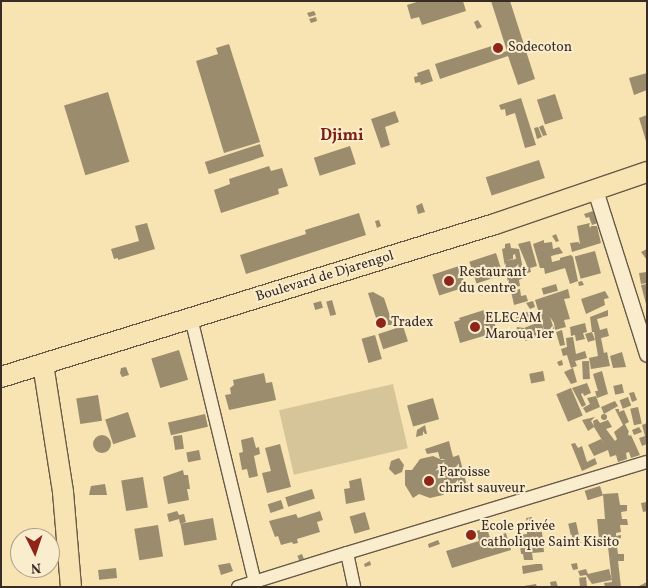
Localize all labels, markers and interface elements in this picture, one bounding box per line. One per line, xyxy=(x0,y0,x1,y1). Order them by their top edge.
place label: Sodecoton xyxy=(508,40,572,56)
marker: Sodecoton xyxy=(492,42,504,54)
district label: Djimi xyxy=(320,126,364,146)
street label: Boulevard de Djarengol xyxy=(254,248,396,306)
place label: Restaurant du centre xyxy=(459,265,527,298)
marker: Restaurant du centre xyxy=(443,275,455,287)
place label: ELECAM Maroua 1er xyxy=(485,311,554,344)
place label: Tradex xyxy=(391,315,433,331)
marker: Tradex xyxy=(375,317,387,329)
marker: ELECAM Maroua 1er xyxy=(469,321,481,333)
place label: Paroisse christ sauveur xyxy=(439,465,525,498)
marker: Paroisse christ sauveur xyxy=(423,475,435,487)
place label: Ecole privée catholique Saint Kisito xyxy=(481,519,619,552)
north arrow xyxy=(10,528,60,578)
marker: Ecole privée catholique Saint Kisito xyxy=(465,529,477,541)
text: N xyxy=(30,558,42,577)

